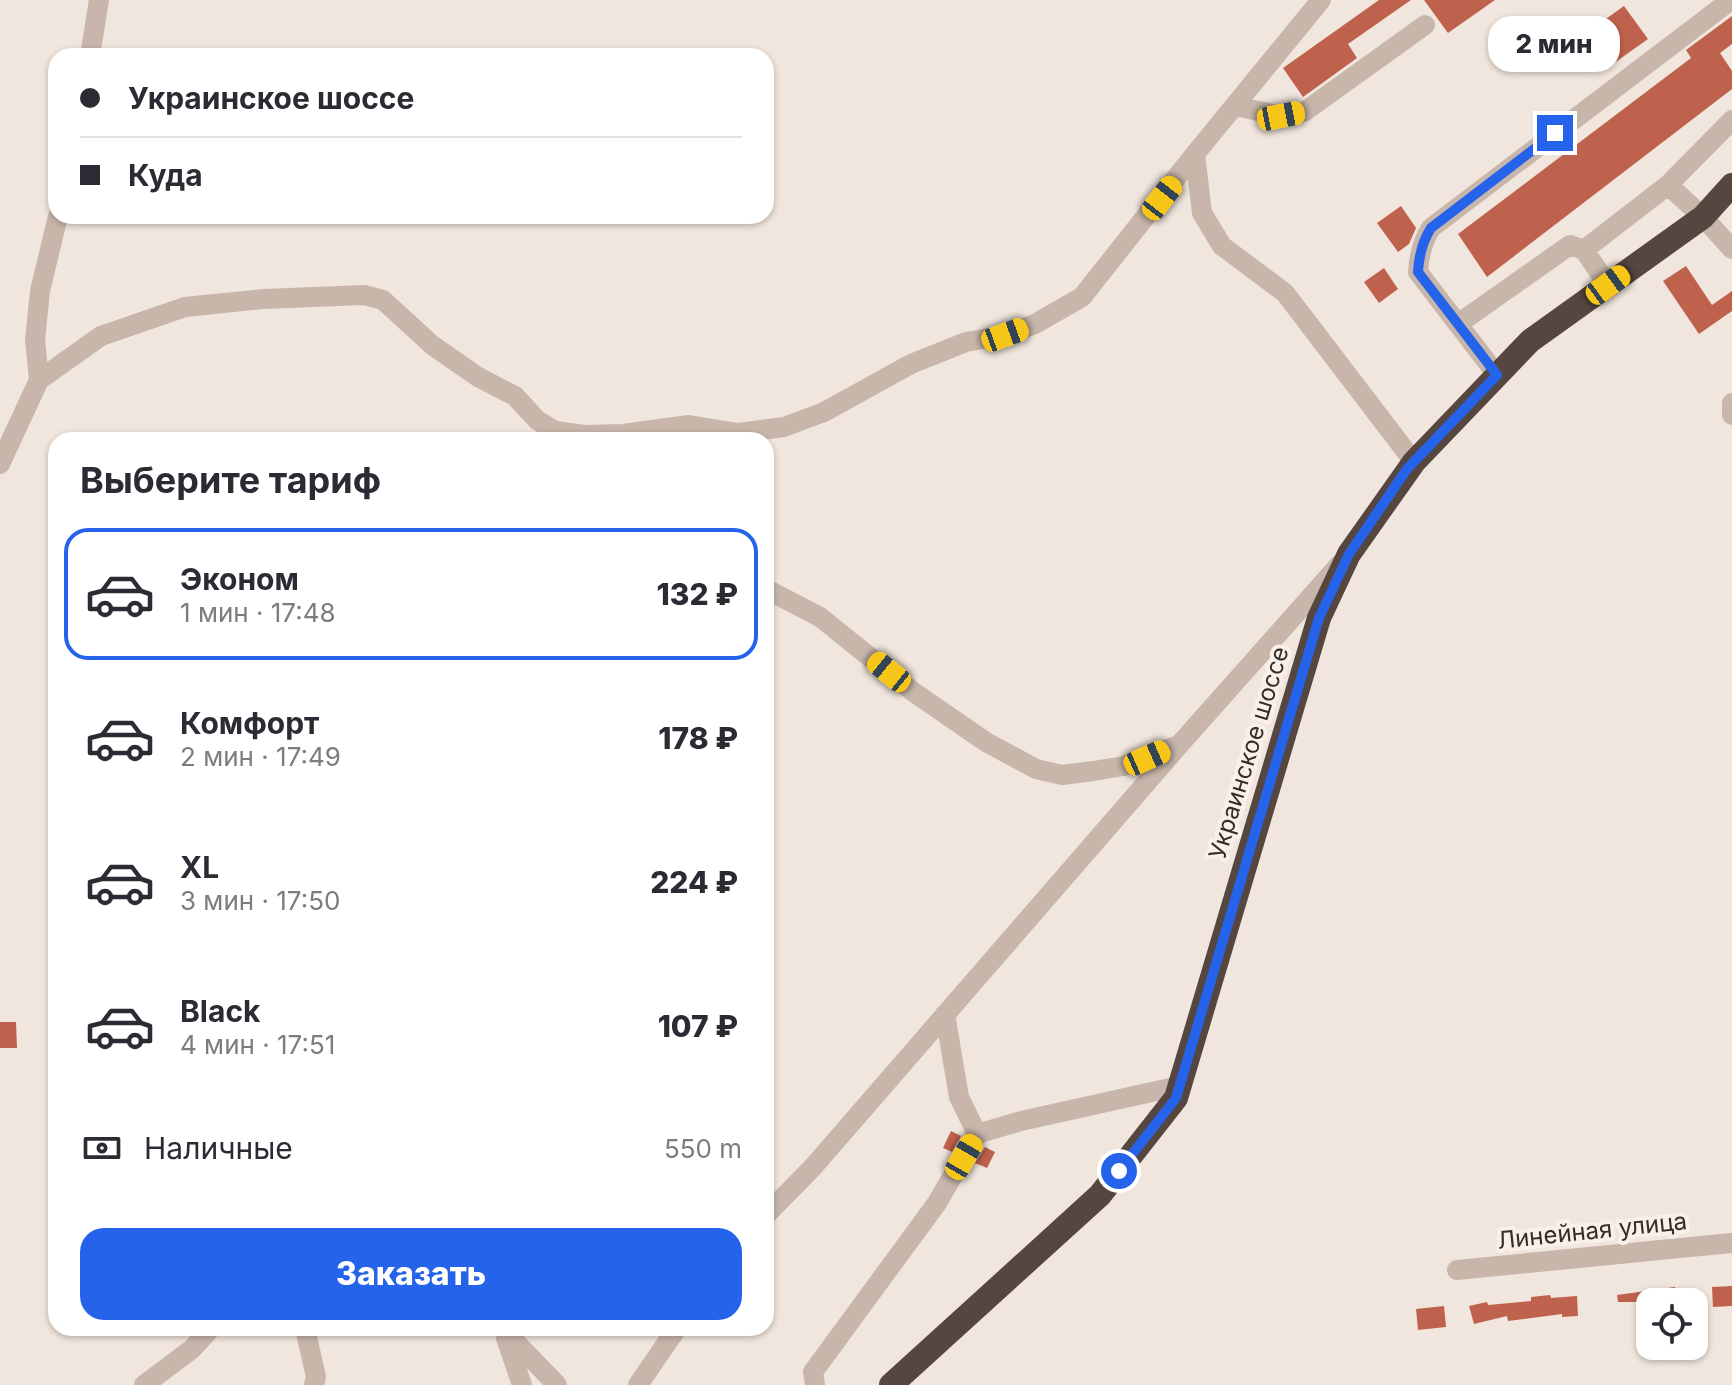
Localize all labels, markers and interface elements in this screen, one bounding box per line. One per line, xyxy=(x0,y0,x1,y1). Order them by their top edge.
callout: 2 мин xyxy=(1489,17,1621,73)
text: 2 мин xyxy=(1516,28,1592,59)
text: Украинское шоссе xyxy=(128,80,414,116)
car xyxy=(1255,100,1307,132)
route end xyxy=(1537,115,1573,151)
text: Куда xyxy=(128,157,203,193)
car xyxy=(1138,172,1186,224)
car xyxy=(1582,261,1634,309)
car xyxy=(978,316,1032,354)
text: Выберите тариф xyxy=(80,458,381,502)
icon: car xyxy=(84,558,156,630)
text: Эконом xyxy=(180,561,299,597)
text: 132 ₽ xyxy=(657,576,738,612)
text: 1 мин · 17:48 xyxy=(180,597,336,628)
street label: Украинское шоссе xyxy=(1202,643,1295,863)
car xyxy=(863,648,915,696)
icon: car xyxy=(84,702,156,774)
text: Комфорт xyxy=(180,705,319,741)
text: 178 ₽ xyxy=(658,720,738,756)
car xyxy=(1120,737,1174,779)
text: 2 мин · 17:49 xyxy=(180,741,341,772)
icon: car xyxy=(84,846,156,918)
text: XL xyxy=(180,849,219,885)
text: 224 ₽ xyxy=(650,864,738,900)
text: 3 мин · 17:50 xyxy=(180,885,340,916)
icon: car xyxy=(84,990,156,1062)
text: Black xyxy=(180,993,260,1029)
text: 107 ₽ xyxy=(658,1008,738,1044)
text: 4 мин · 17:51 xyxy=(180,1029,335,1060)
icon: cash xyxy=(80,1126,124,1170)
text: Наличные xyxy=(144,1130,293,1166)
car xyxy=(942,1130,986,1184)
text: 550 m xyxy=(664,1133,742,1164)
route start xyxy=(1101,1153,1137,1189)
street label: Линейная улица xyxy=(1496,1206,1688,1255)
button: Заказать xyxy=(80,1228,742,1320)
map controls xyxy=(1636,1288,1708,1360)
button: locate xyxy=(1636,1288,1708,1360)

